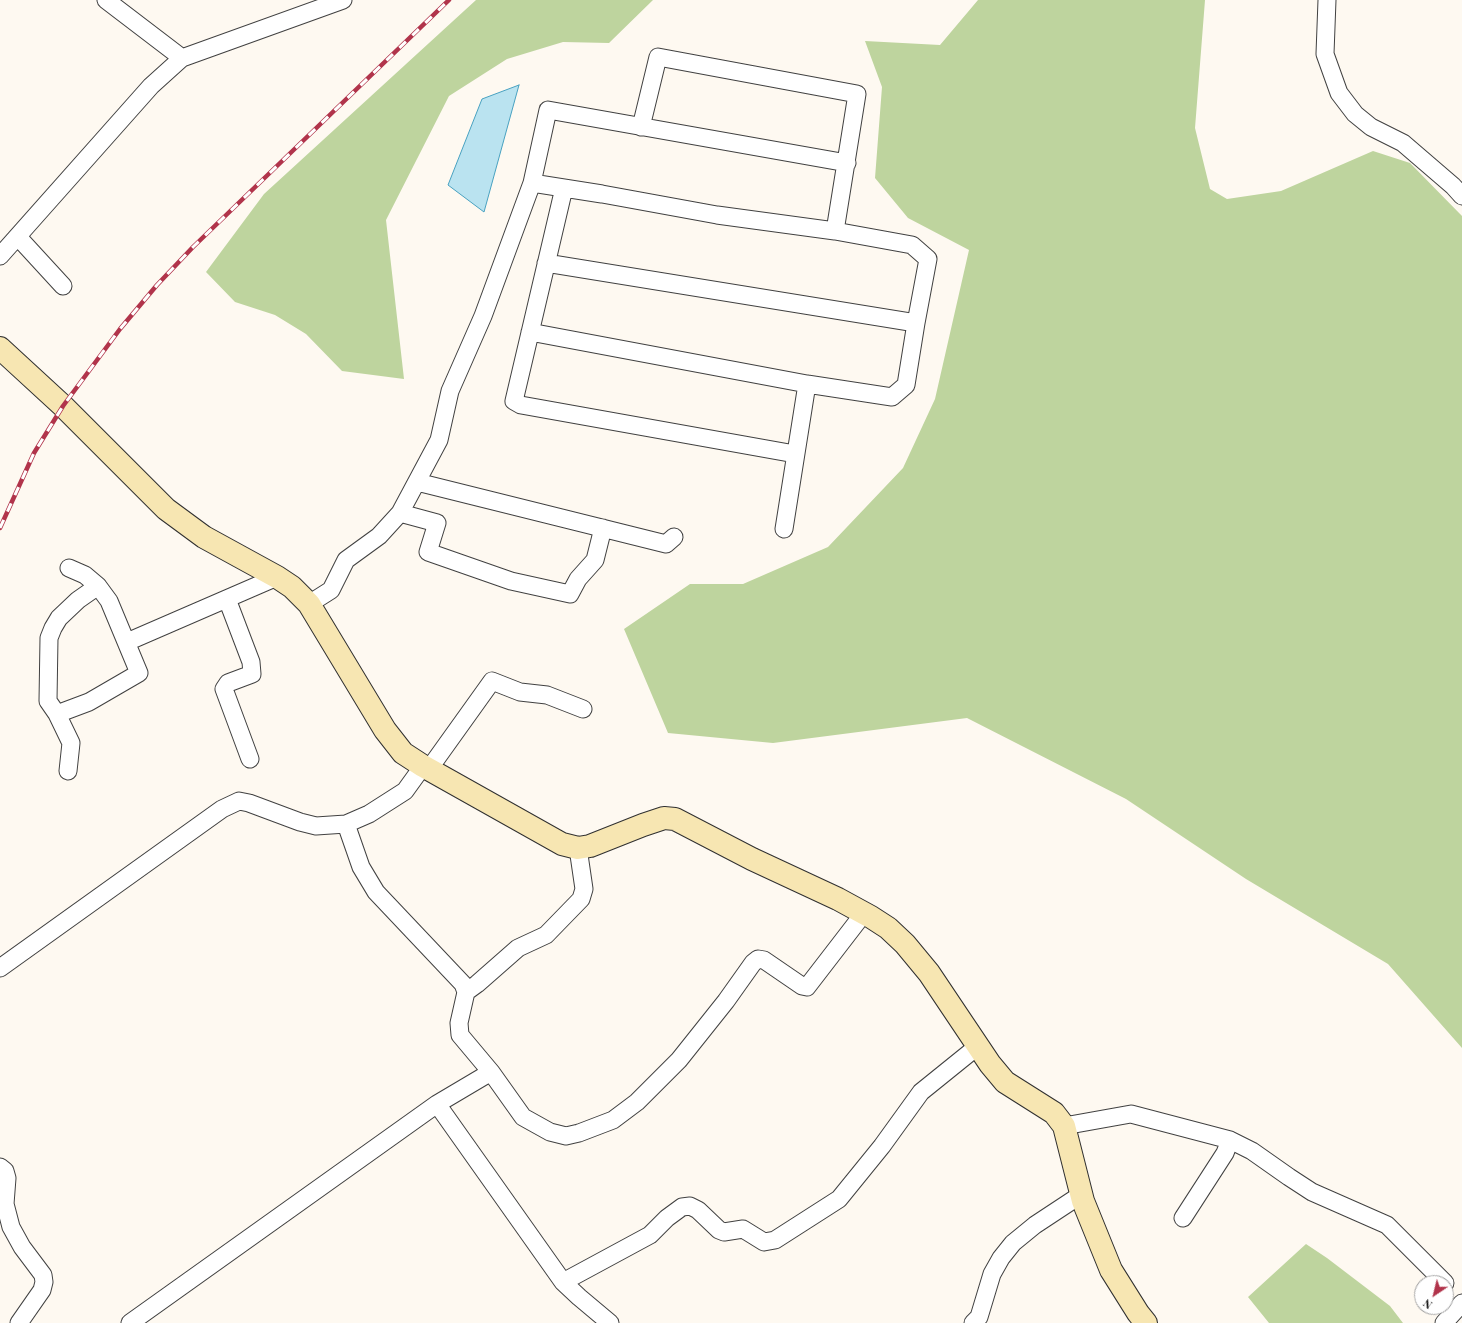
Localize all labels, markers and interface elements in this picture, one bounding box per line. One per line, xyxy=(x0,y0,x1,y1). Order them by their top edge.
north arrow xyxy=(1414,1275,1454,1315)
text: N xyxy=(1420,1296,1435,1313)

